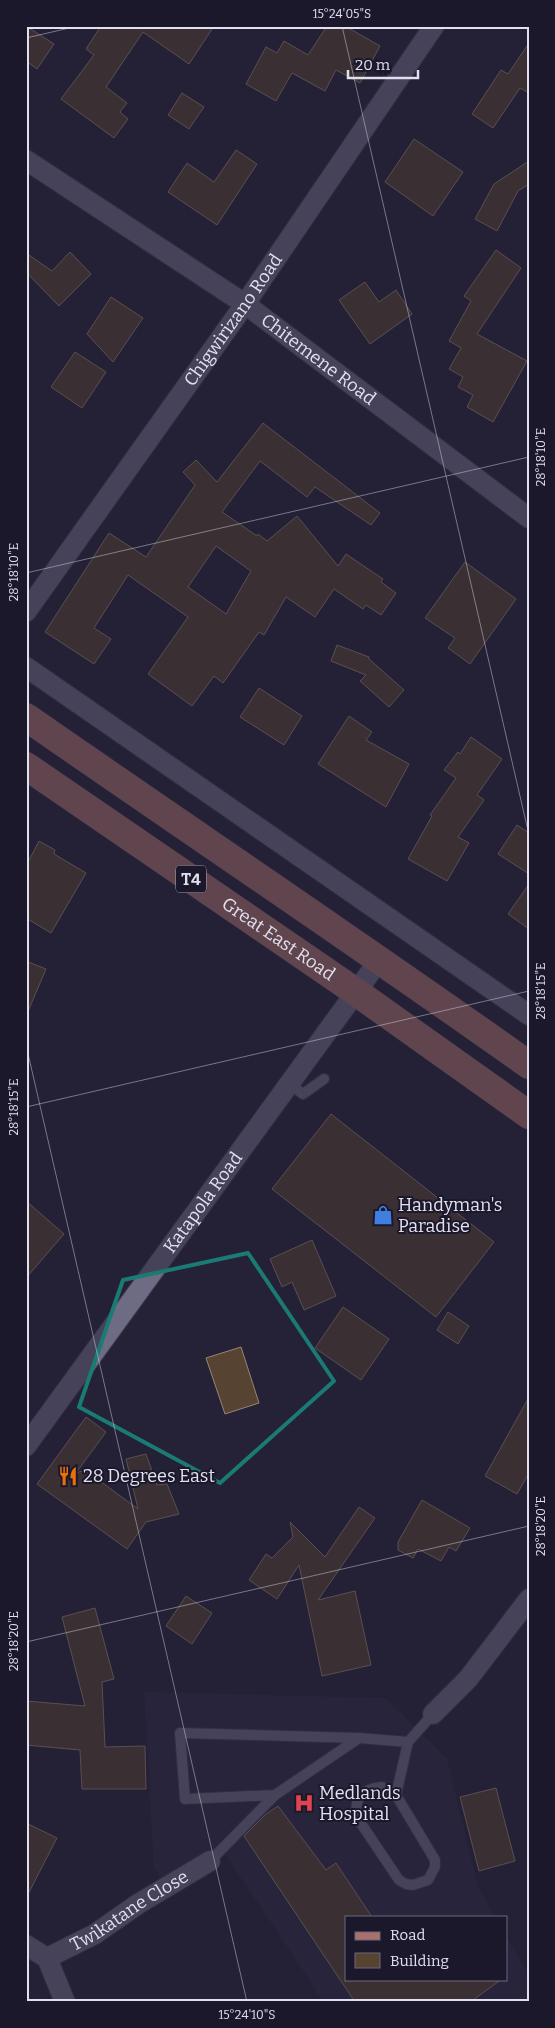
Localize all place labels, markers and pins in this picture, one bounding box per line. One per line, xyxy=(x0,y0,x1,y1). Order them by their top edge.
place label: Handyman's Paradise xyxy=(398,1194,502,1237)
shop icon: Handyman's Paradise xyxy=(372,1204,394,1226)
restaurant icon: 28 Degrees East xyxy=(57,1465,79,1487)
place label: 28 Degrees East xyxy=(83,1465,215,1487)
place label: Medlands Hospital xyxy=(319,1782,401,1825)
hospital icon: Medlands Hospital xyxy=(293,1792,315,1814)

